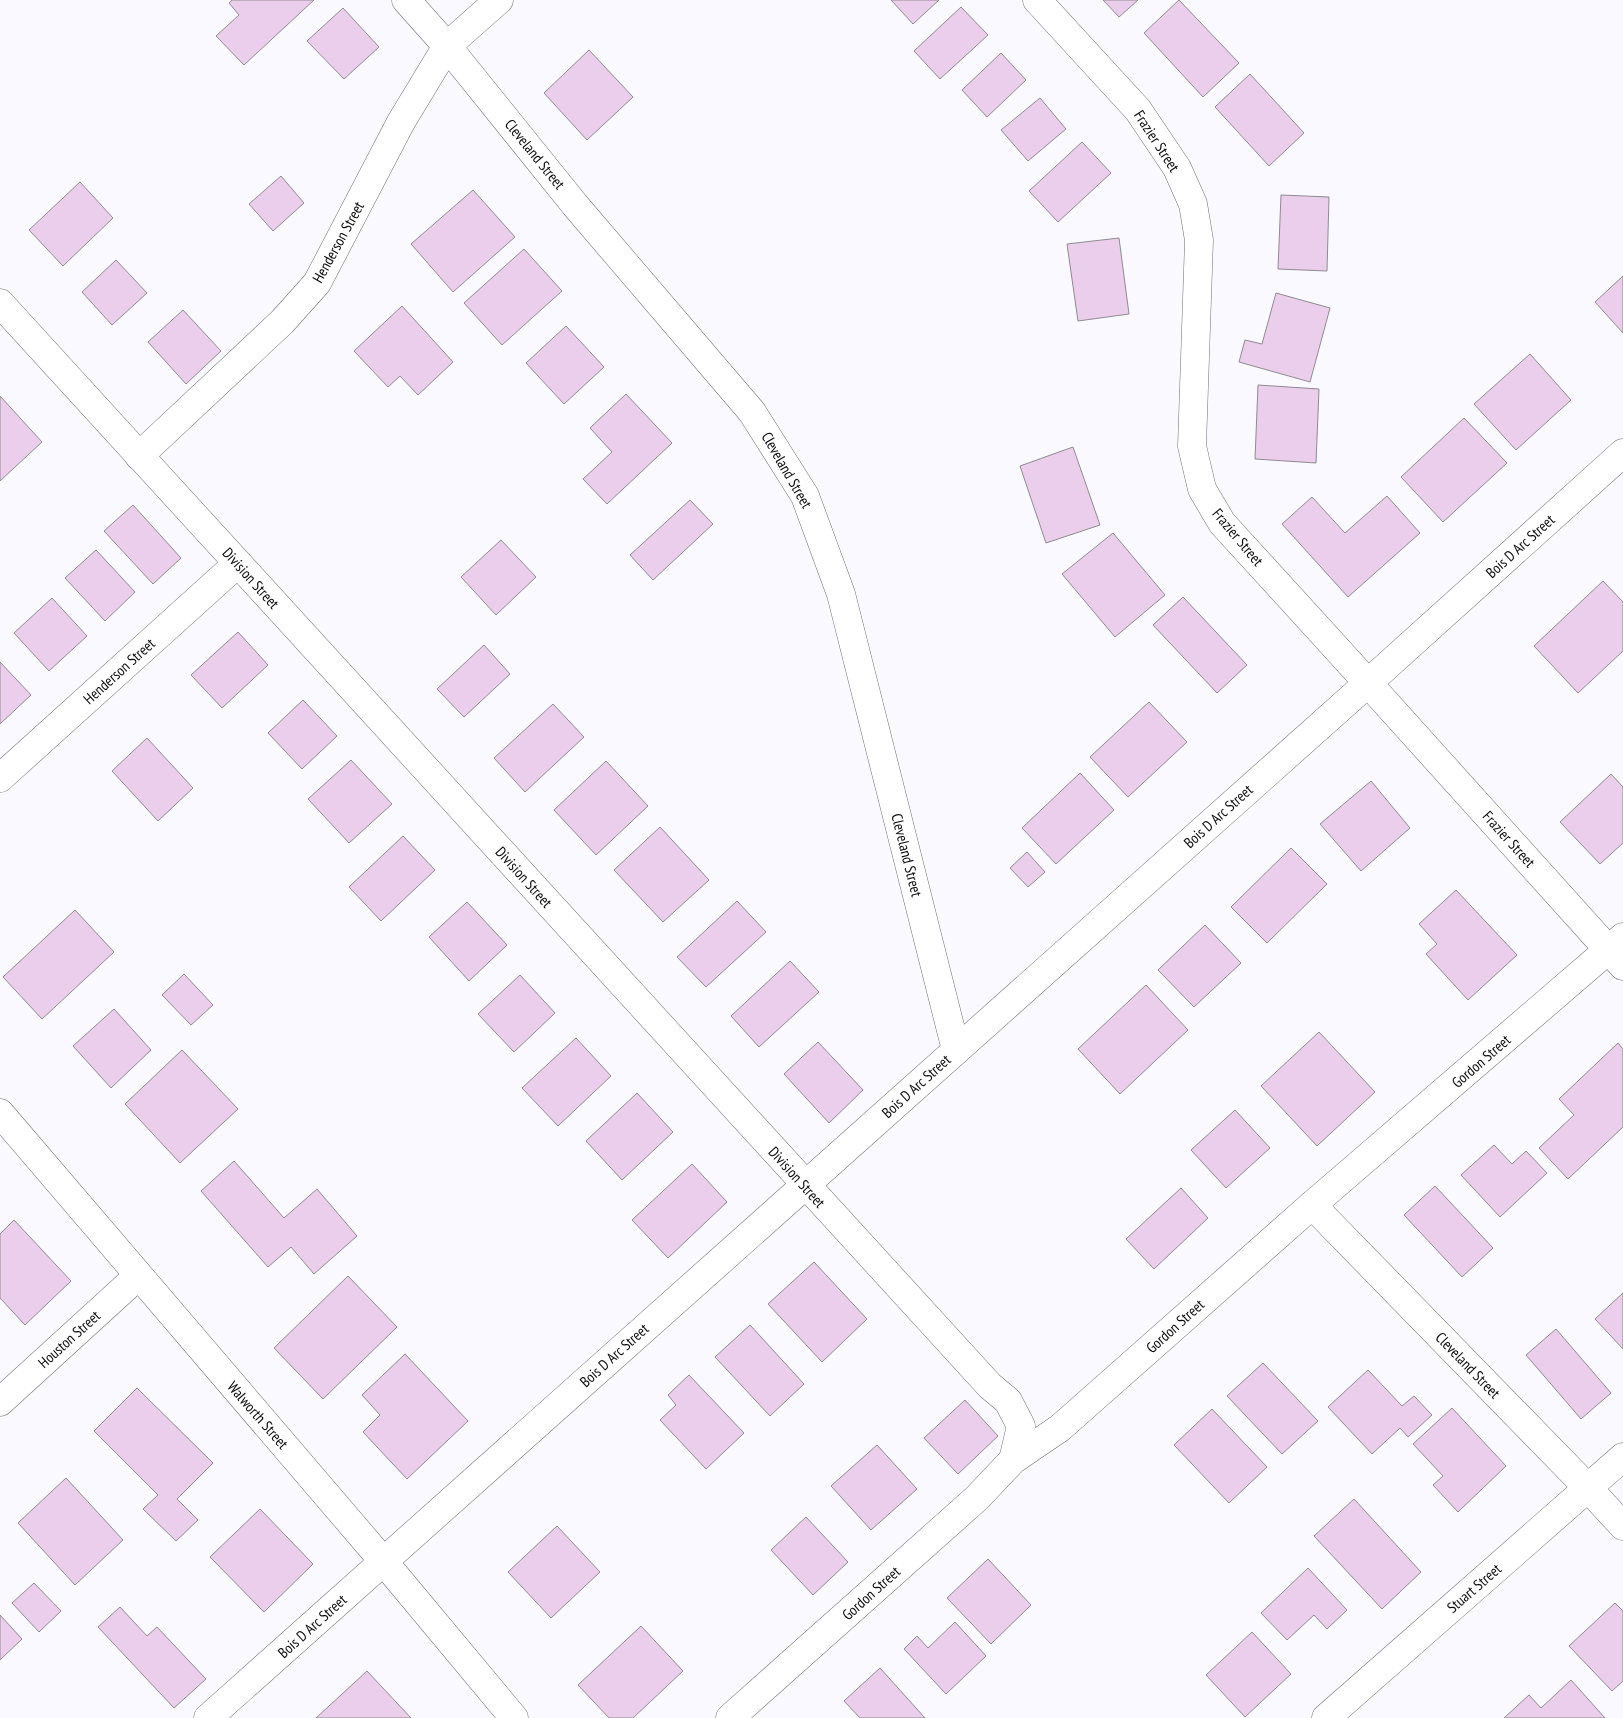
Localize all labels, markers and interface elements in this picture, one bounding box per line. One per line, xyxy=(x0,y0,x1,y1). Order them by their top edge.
street label: Frazier Street xyxy=(1130,107,1184,175)
street label: Cleveland Street xyxy=(501,115,569,193)
street label: Henderson Street xyxy=(308,198,368,286)
street label: Cleveland Street xyxy=(757,428,817,512)
street label: Frazier Street xyxy=(1208,504,1268,570)
street label: Bois D Arc Street xyxy=(1482,510,1558,582)
street label: Division Street xyxy=(219,543,283,613)
street label: Henderson Street xyxy=(79,634,159,708)
street label: Bois D Arc Street xyxy=(1180,780,1256,852)
street label: Frazier Street xyxy=(1479,807,1539,871)
street label: Cleveland Street xyxy=(887,811,927,899)
street label: Division Street xyxy=(492,842,556,912)
street label: Gordon Street xyxy=(1448,1030,1514,1092)
street label: Bois D Arc Street xyxy=(878,1050,954,1122)
street label: Division Street xyxy=(765,1142,829,1212)
street label: Gordon Street xyxy=(1142,1295,1208,1357)
street label: Houston Street xyxy=(34,1306,104,1372)
street label: Bois D Arc Street xyxy=(576,1319,652,1391)
street label: Cleveland Street xyxy=(1432,1328,1504,1402)
street label: Walworth Street xyxy=(223,1377,293,1453)
street label: Stuart Street xyxy=(1443,1559,1505,1617)
street label: Gordon Street xyxy=(838,1562,904,1624)
street label: Bois D Arc Street xyxy=(274,1590,350,1662)

